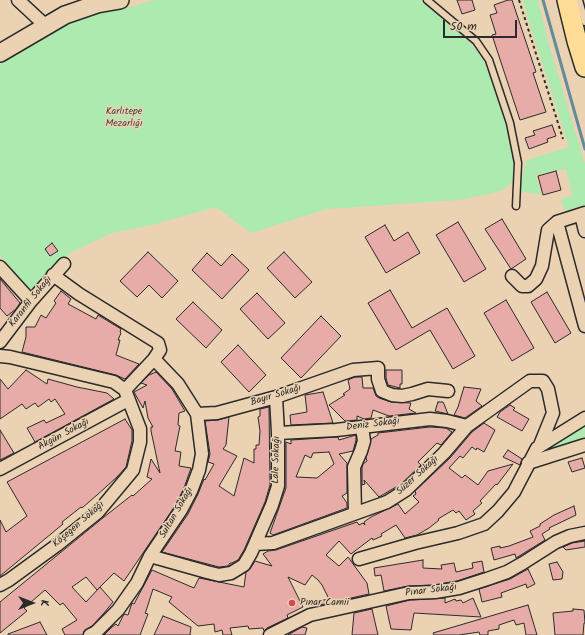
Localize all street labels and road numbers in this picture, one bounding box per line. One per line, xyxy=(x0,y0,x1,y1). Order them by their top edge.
street label: Karanfil Sokağı xyxy=(7,274,55,330)
street label: Bayır Sokağı xyxy=(249,383,303,409)
street label: Deniz Sokağı xyxy=(346,416,400,434)
street label: Akgün Sokağı xyxy=(36,417,92,453)
street label: Lale Sokağı xyxy=(271,436,283,484)
street label: Süzer Sokağı xyxy=(394,454,442,498)
street label: Sultan Sokağı xyxy=(158,485,196,541)
street label: Köşegen Sokağı xyxy=(51,499,107,551)
street label: Pınar Sokağı xyxy=(405,582,457,600)

